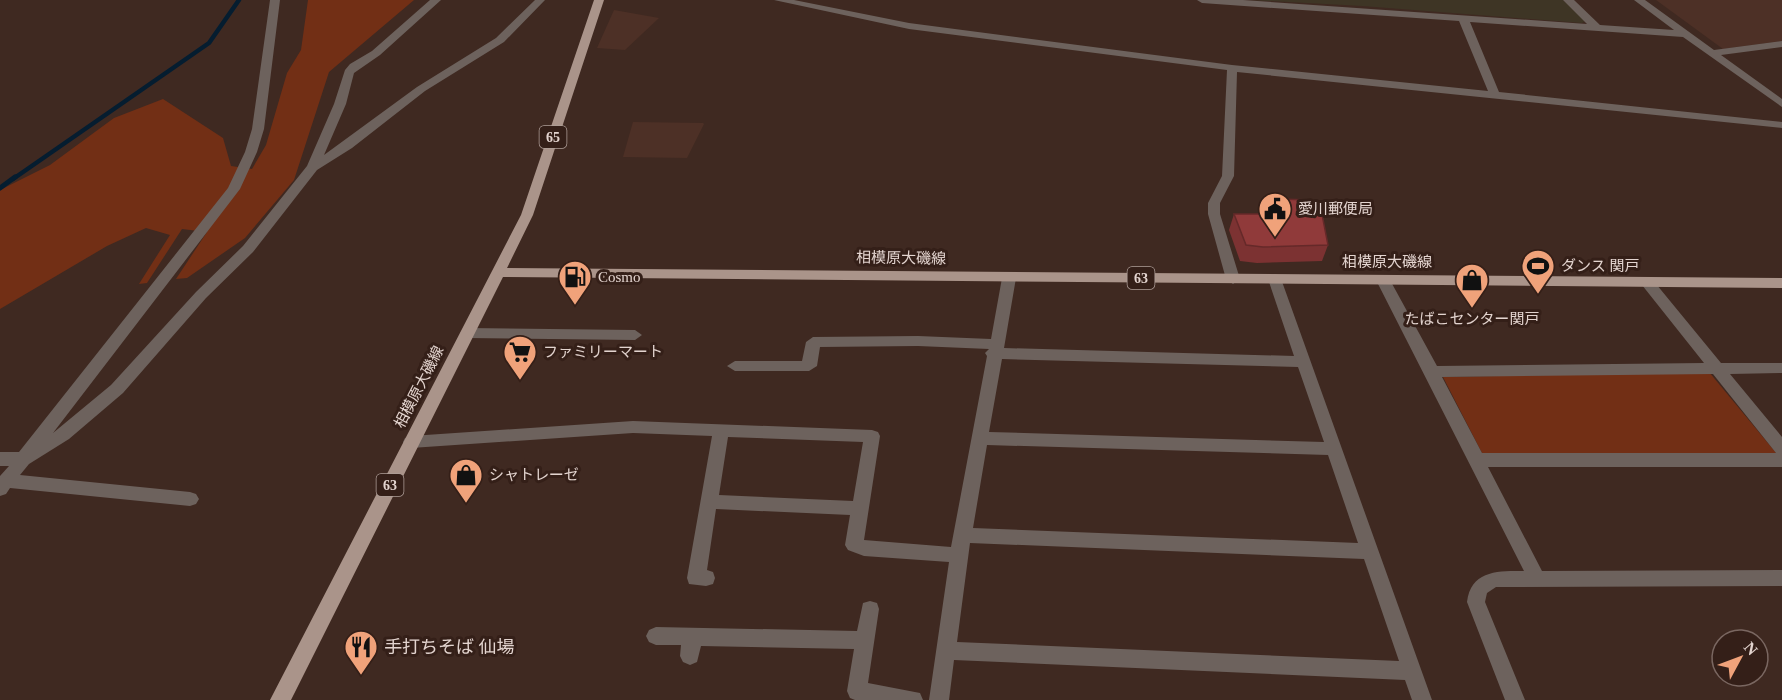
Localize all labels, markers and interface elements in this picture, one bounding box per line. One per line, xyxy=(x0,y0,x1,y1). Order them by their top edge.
road number: 65 xyxy=(540,126,566,148)
public building icon: 愛川郵便局 xyxy=(1257,191,1293,238)
place label: 愛川郵便局 xyxy=(1298,201,1373,217)
sports icon: ダンス 関戸 xyxy=(1520,248,1556,295)
street label: 相模原大磯線 xyxy=(856,249,946,267)
street label: 相模原大磯線 xyxy=(1342,254,1432,270)
place label: ダンス 関戸 xyxy=(1561,258,1639,274)
fuel station icon: Cosmo xyxy=(557,259,593,306)
shop icon: たばこセンター関戸 xyxy=(1454,262,1490,309)
road number: 63 xyxy=(1128,267,1154,289)
place label: Cosmo xyxy=(598,269,641,285)
place label: たばこセンター関戸 xyxy=(1404,311,1540,327)
supermarket icon: ファミリーマート xyxy=(502,334,538,381)
street label: 相模原大磯線 xyxy=(391,343,447,431)
place label: ファミリーマート xyxy=(543,344,663,360)
shop icon: シャトレーゼ xyxy=(448,457,484,504)
place label: シャトレーゼ xyxy=(489,467,579,483)
road number: 63 xyxy=(376,474,404,496)
north arrow xyxy=(1710,628,1770,688)
restaurant icon: 手打ちそば 仙場 xyxy=(343,629,379,676)
place label: 手打ちそば 仙場 xyxy=(384,637,515,657)
text: N xyxy=(1741,639,1761,659)

